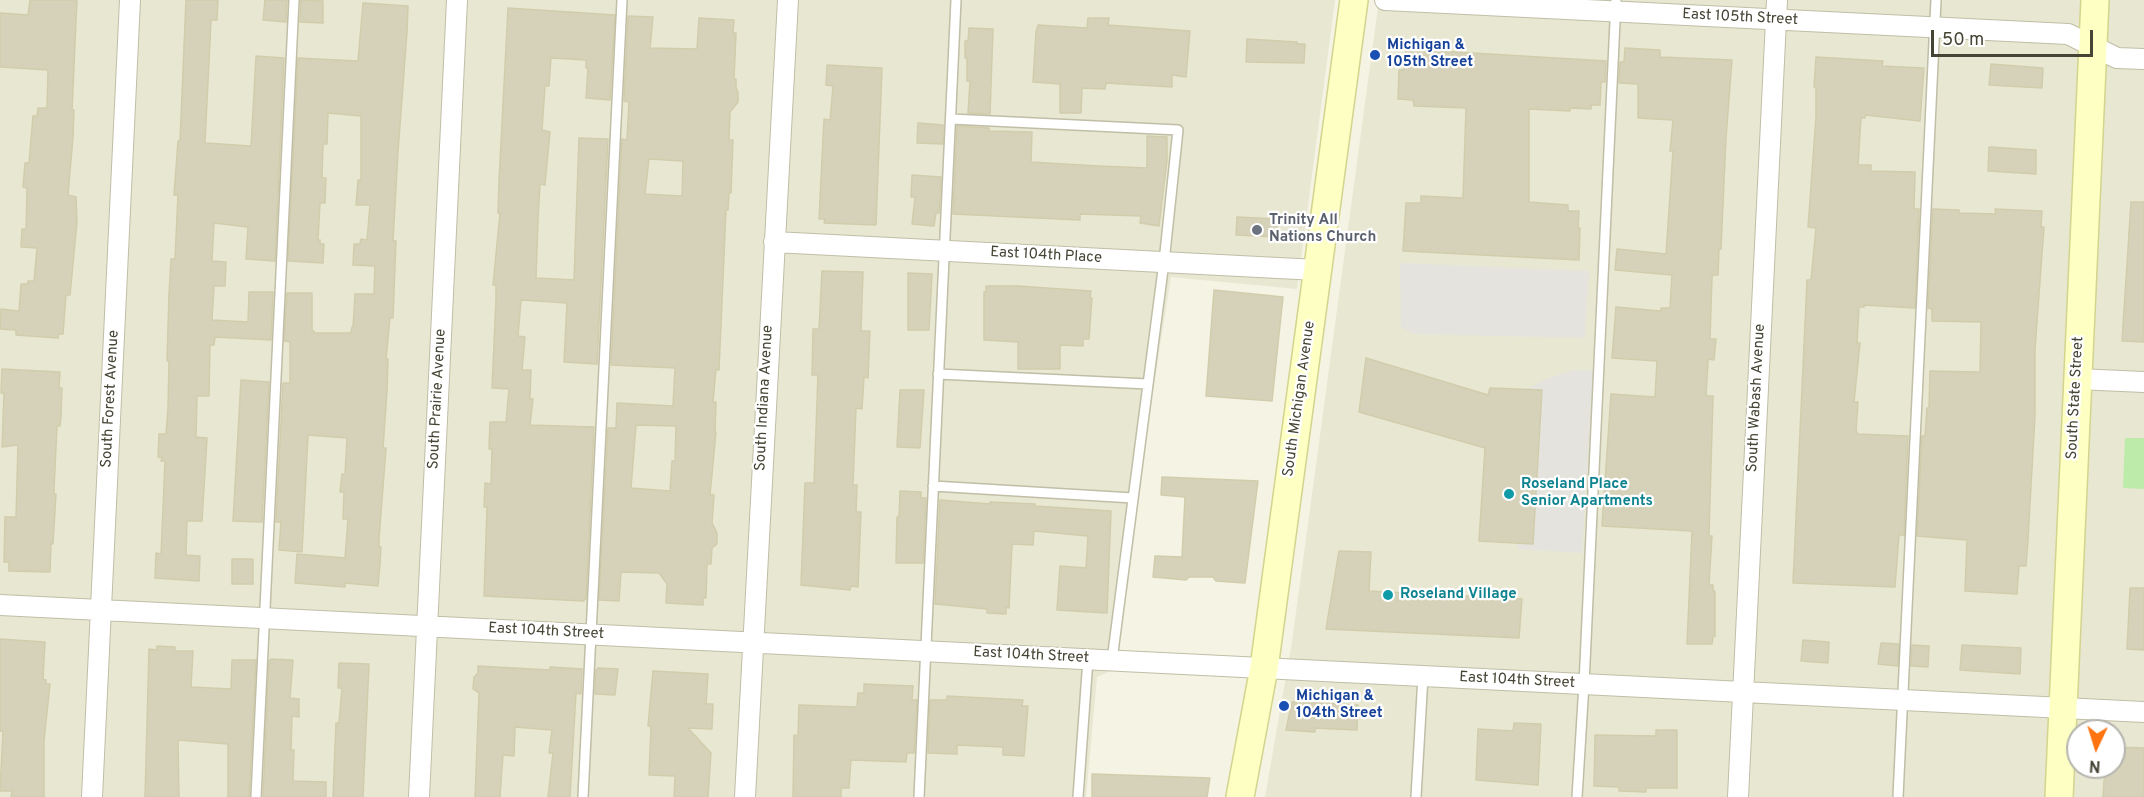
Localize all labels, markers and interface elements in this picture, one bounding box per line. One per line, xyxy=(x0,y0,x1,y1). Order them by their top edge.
street label: East 105th Street xyxy=(1682,6,1798,30)
scale bar xyxy=(1934,18,2096,56)
text: 50 m xyxy=(1942,29,1984,52)
place label: Michigan & 105th Street xyxy=(1387,37,1473,72)
marker: Michigan & 105th Street xyxy=(1368,48,1382,62)
place label: Trinity All Nations Church xyxy=(1269,212,1376,247)
marker: Trinity All Nations Church xyxy=(1250,223,1264,237)
street label: East 104th Place xyxy=(990,244,1102,268)
street label: South Michigan Avenue xyxy=(1280,320,1320,478)
street label: South Wabash Avenue xyxy=(1744,323,1770,473)
street label: South Indiana Avenue xyxy=(752,325,778,471)
street label: South Prairie Avenue xyxy=(425,328,451,470)
street label: South Forest Avenue xyxy=(98,330,124,468)
street label: South State Street xyxy=(2064,336,2088,460)
place label: Roseland Place Senior Apartments xyxy=(1521,476,1653,511)
marker: Roseland Place Senior Apartments xyxy=(1502,487,1516,501)
place label: Roseland Village xyxy=(1400,586,1517,604)
marker: Roseland Village xyxy=(1381,588,1395,602)
street label: East 104th Street xyxy=(488,620,604,644)
street label: East 104th Street xyxy=(973,644,1089,668)
street label: East 104th Street xyxy=(1459,669,1575,693)
place label: Michigan & 104th Street xyxy=(1296,688,1383,723)
marker: Michigan & 104th Street xyxy=(1277,699,1291,713)
north arrow xyxy=(2066,719,2126,779)
text: N xyxy=(2088,755,2101,775)

